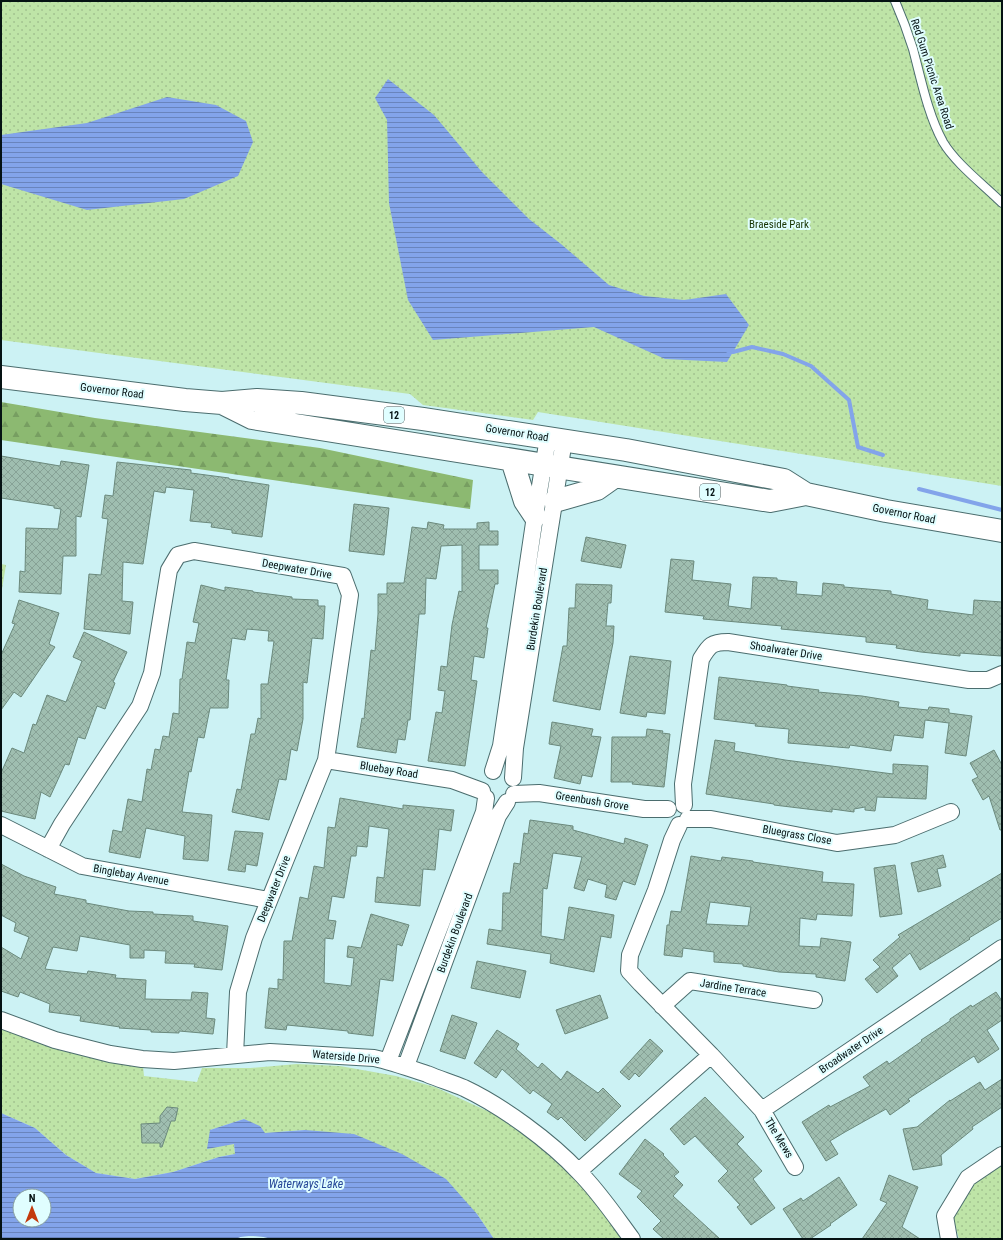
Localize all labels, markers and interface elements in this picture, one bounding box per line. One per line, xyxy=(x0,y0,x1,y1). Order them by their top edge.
street label: Red Gum Picnic Area Road xyxy=(908,17,956,131)
park label: Braeside Park xyxy=(749,218,809,231)
street label: Governor Road xyxy=(79,381,145,401)
road number: 12 xyxy=(384,407,404,423)
street label: Governor Road xyxy=(484,422,550,444)
road number: 12 xyxy=(700,484,720,500)
street label: Governor Road xyxy=(871,502,937,526)
street label: Deepwater Drive xyxy=(261,556,333,582)
street label: Burdekin Boulevard xyxy=(524,567,550,651)
street label: Shoalwater Drive xyxy=(749,639,823,663)
street label: Bluebay Road xyxy=(359,759,419,781)
street label: Greenbush Grove xyxy=(554,789,630,813)
street label: Bluegrass Close xyxy=(761,823,833,847)
street label: Deepwater Drive xyxy=(255,854,293,924)
street label: Binglebay Avenue xyxy=(92,862,170,888)
street label: Burdekin Boulevard xyxy=(435,892,475,974)
street label: Jardine Terrace xyxy=(699,976,767,1000)
street label: Broadwater Drive xyxy=(817,1024,885,1076)
street label: Waterside Drive xyxy=(312,1048,380,1066)
street label: The Mews xyxy=(762,1116,796,1160)
water label: Waterways Lake xyxy=(269,1177,344,1191)
north arrow xyxy=(12,1188,52,1228)
text: N xyxy=(29,1192,36,1205)

